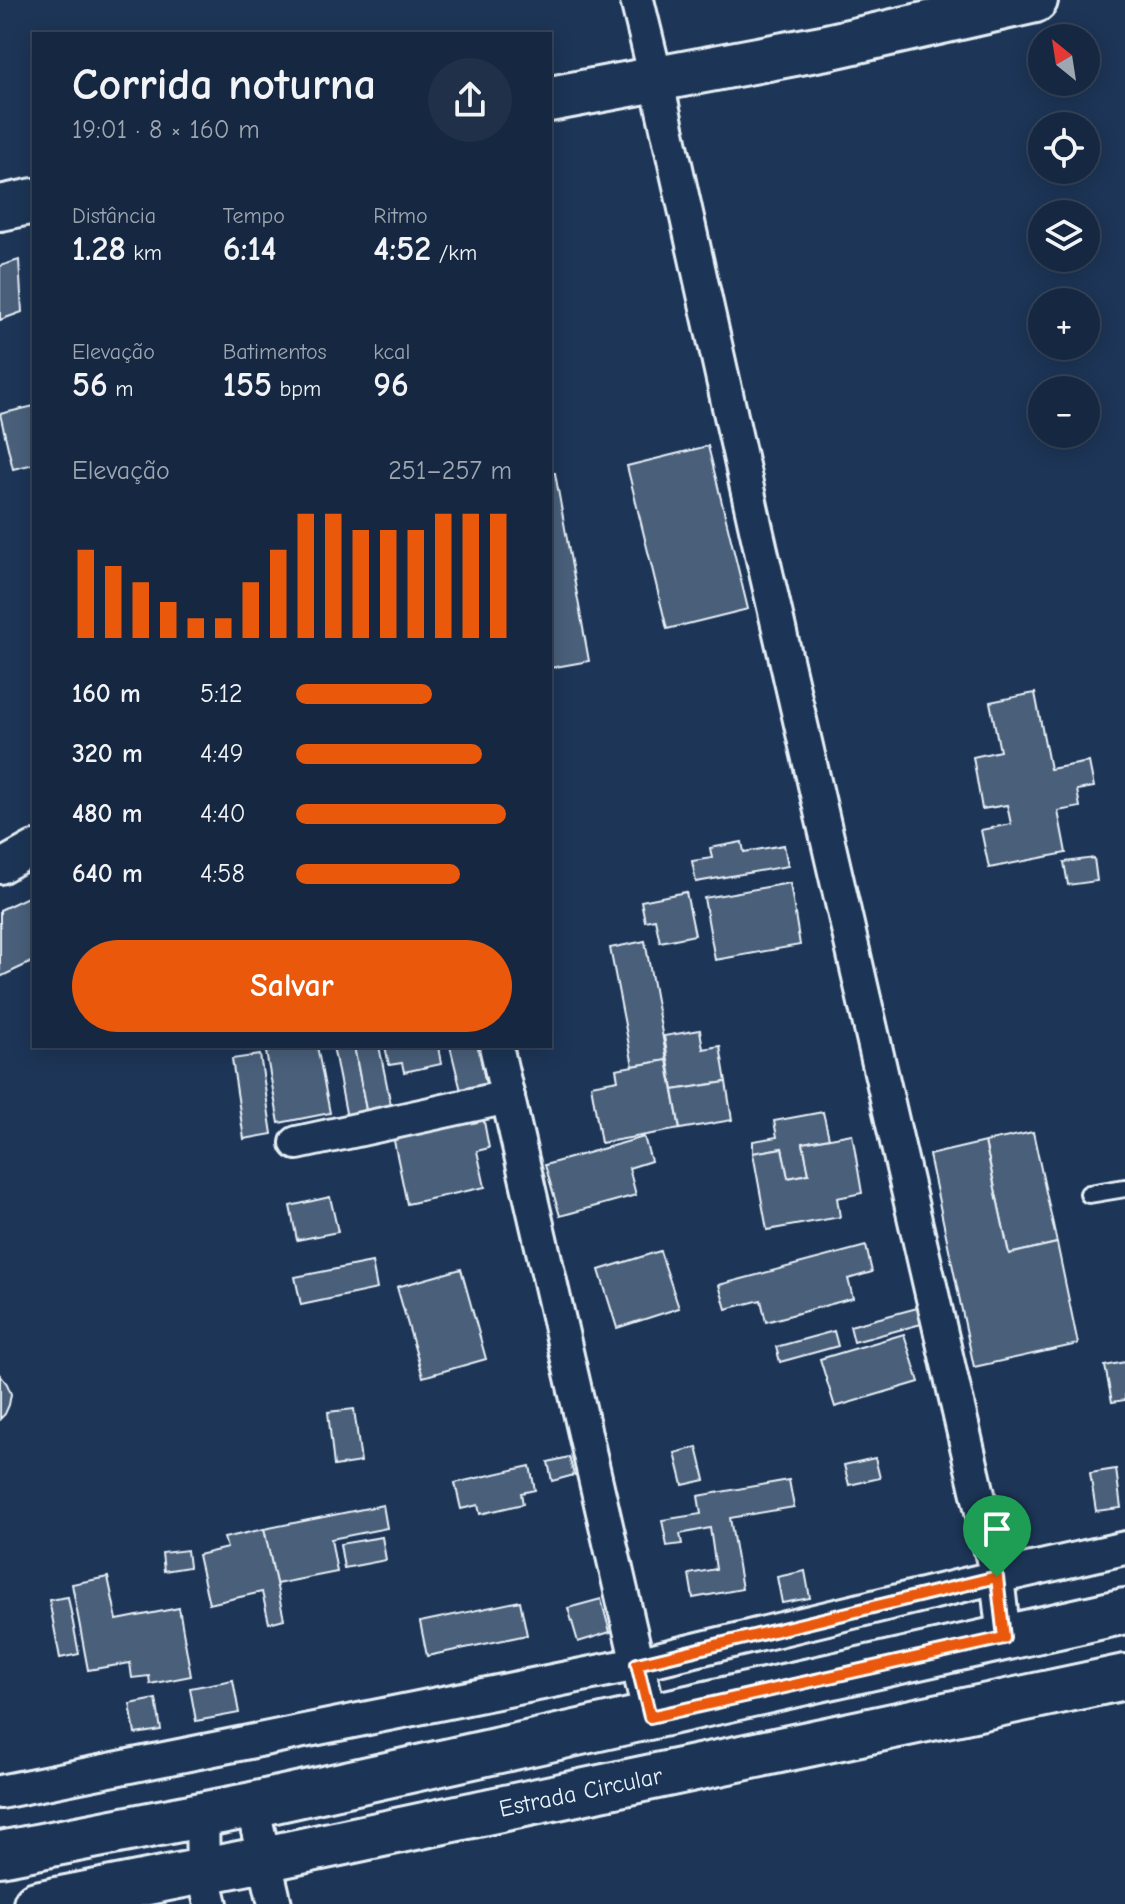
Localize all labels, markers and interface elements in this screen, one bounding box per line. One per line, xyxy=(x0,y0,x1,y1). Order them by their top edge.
north arrow xyxy=(1028,24,1100,96)
map controls xyxy=(1028,24,1100,448)
button: share xyxy=(428,58,512,142)
text: Corrida noturna xyxy=(72,59,376,110)
button: locate xyxy=(1028,112,1100,184)
text: 19:01 · 8 × 160 m xyxy=(72,115,260,145)
button: layers xyxy=(1028,200,1100,272)
text: Distância xyxy=(72,203,156,229)
text: Tempo xyxy=(223,203,285,229)
text: Ritmo xyxy=(373,203,428,229)
text: 1.28 xyxy=(72,229,126,269)
text: 6:14 xyxy=(223,229,276,269)
text: 4:52 xyxy=(373,229,431,269)
text: km xyxy=(126,240,162,266)
text: /km xyxy=(431,240,477,266)
button: + xyxy=(1028,288,1100,360)
text: Elevação xyxy=(72,339,155,365)
text: Batimentos xyxy=(223,339,327,365)
text: kcal xyxy=(373,339,410,365)
text: 56 xyxy=(72,365,108,405)
text: 155 xyxy=(223,365,272,405)
text: 96 xyxy=(373,365,409,405)
text: m xyxy=(108,376,133,402)
text: bpm xyxy=(272,376,321,402)
button: − xyxy=(1028,376,1100,448)
text: Elevação xyxy=(72,456,170,486)
text: 251–257 m xyxy=(388,456,512,486)
text: 160 m xyxy=(72,679,141,709)
text: 5:12 xyxy=(200,679,243,709)
text: 320 m xyxy=(72,739,143,769)
text: 4:49 xyxy=(200,739,244,769)
text: 480 m xyxy=(72,799,142,829)
text: 4:40 xyxy=(200,799,246,829)
text: 640 m xyxy=(72,859,143,889)
text: 4:58 xyxy=(200,859,245,889)
button: Salvar xyxy=(72,940,512,1032)
pin xyxy=(963,1495,1031,1577)
icon: arrive xyxy=(975,1507,1019,1551)
street label: Estrada Circular xyxy=(496,1761,665,1823)

